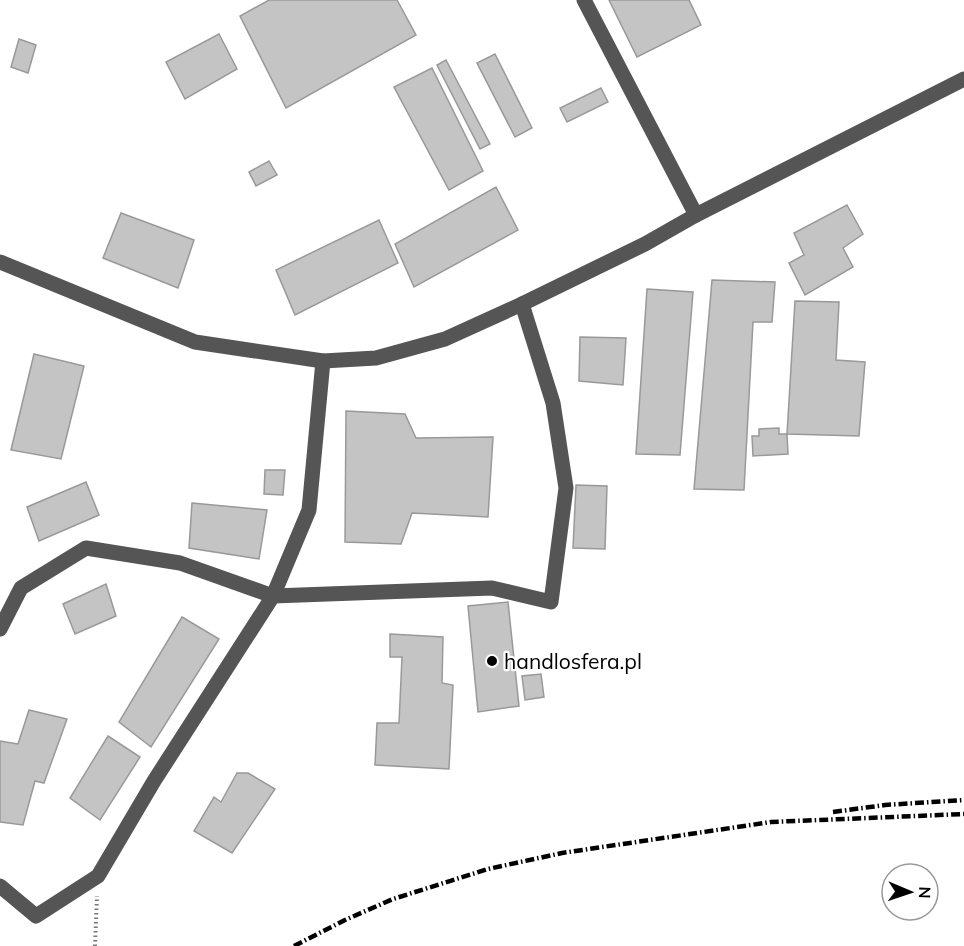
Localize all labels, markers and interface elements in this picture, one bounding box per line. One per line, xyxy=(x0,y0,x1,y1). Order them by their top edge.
place label: handlosfera.pl xyxy=(504,648,642,674)
marker: handlosfera.pl xyxy=(485,654,499,668)
north arrow xyxy=(880,862,940,922)
text: N xyxy=(915,886,935,899)

